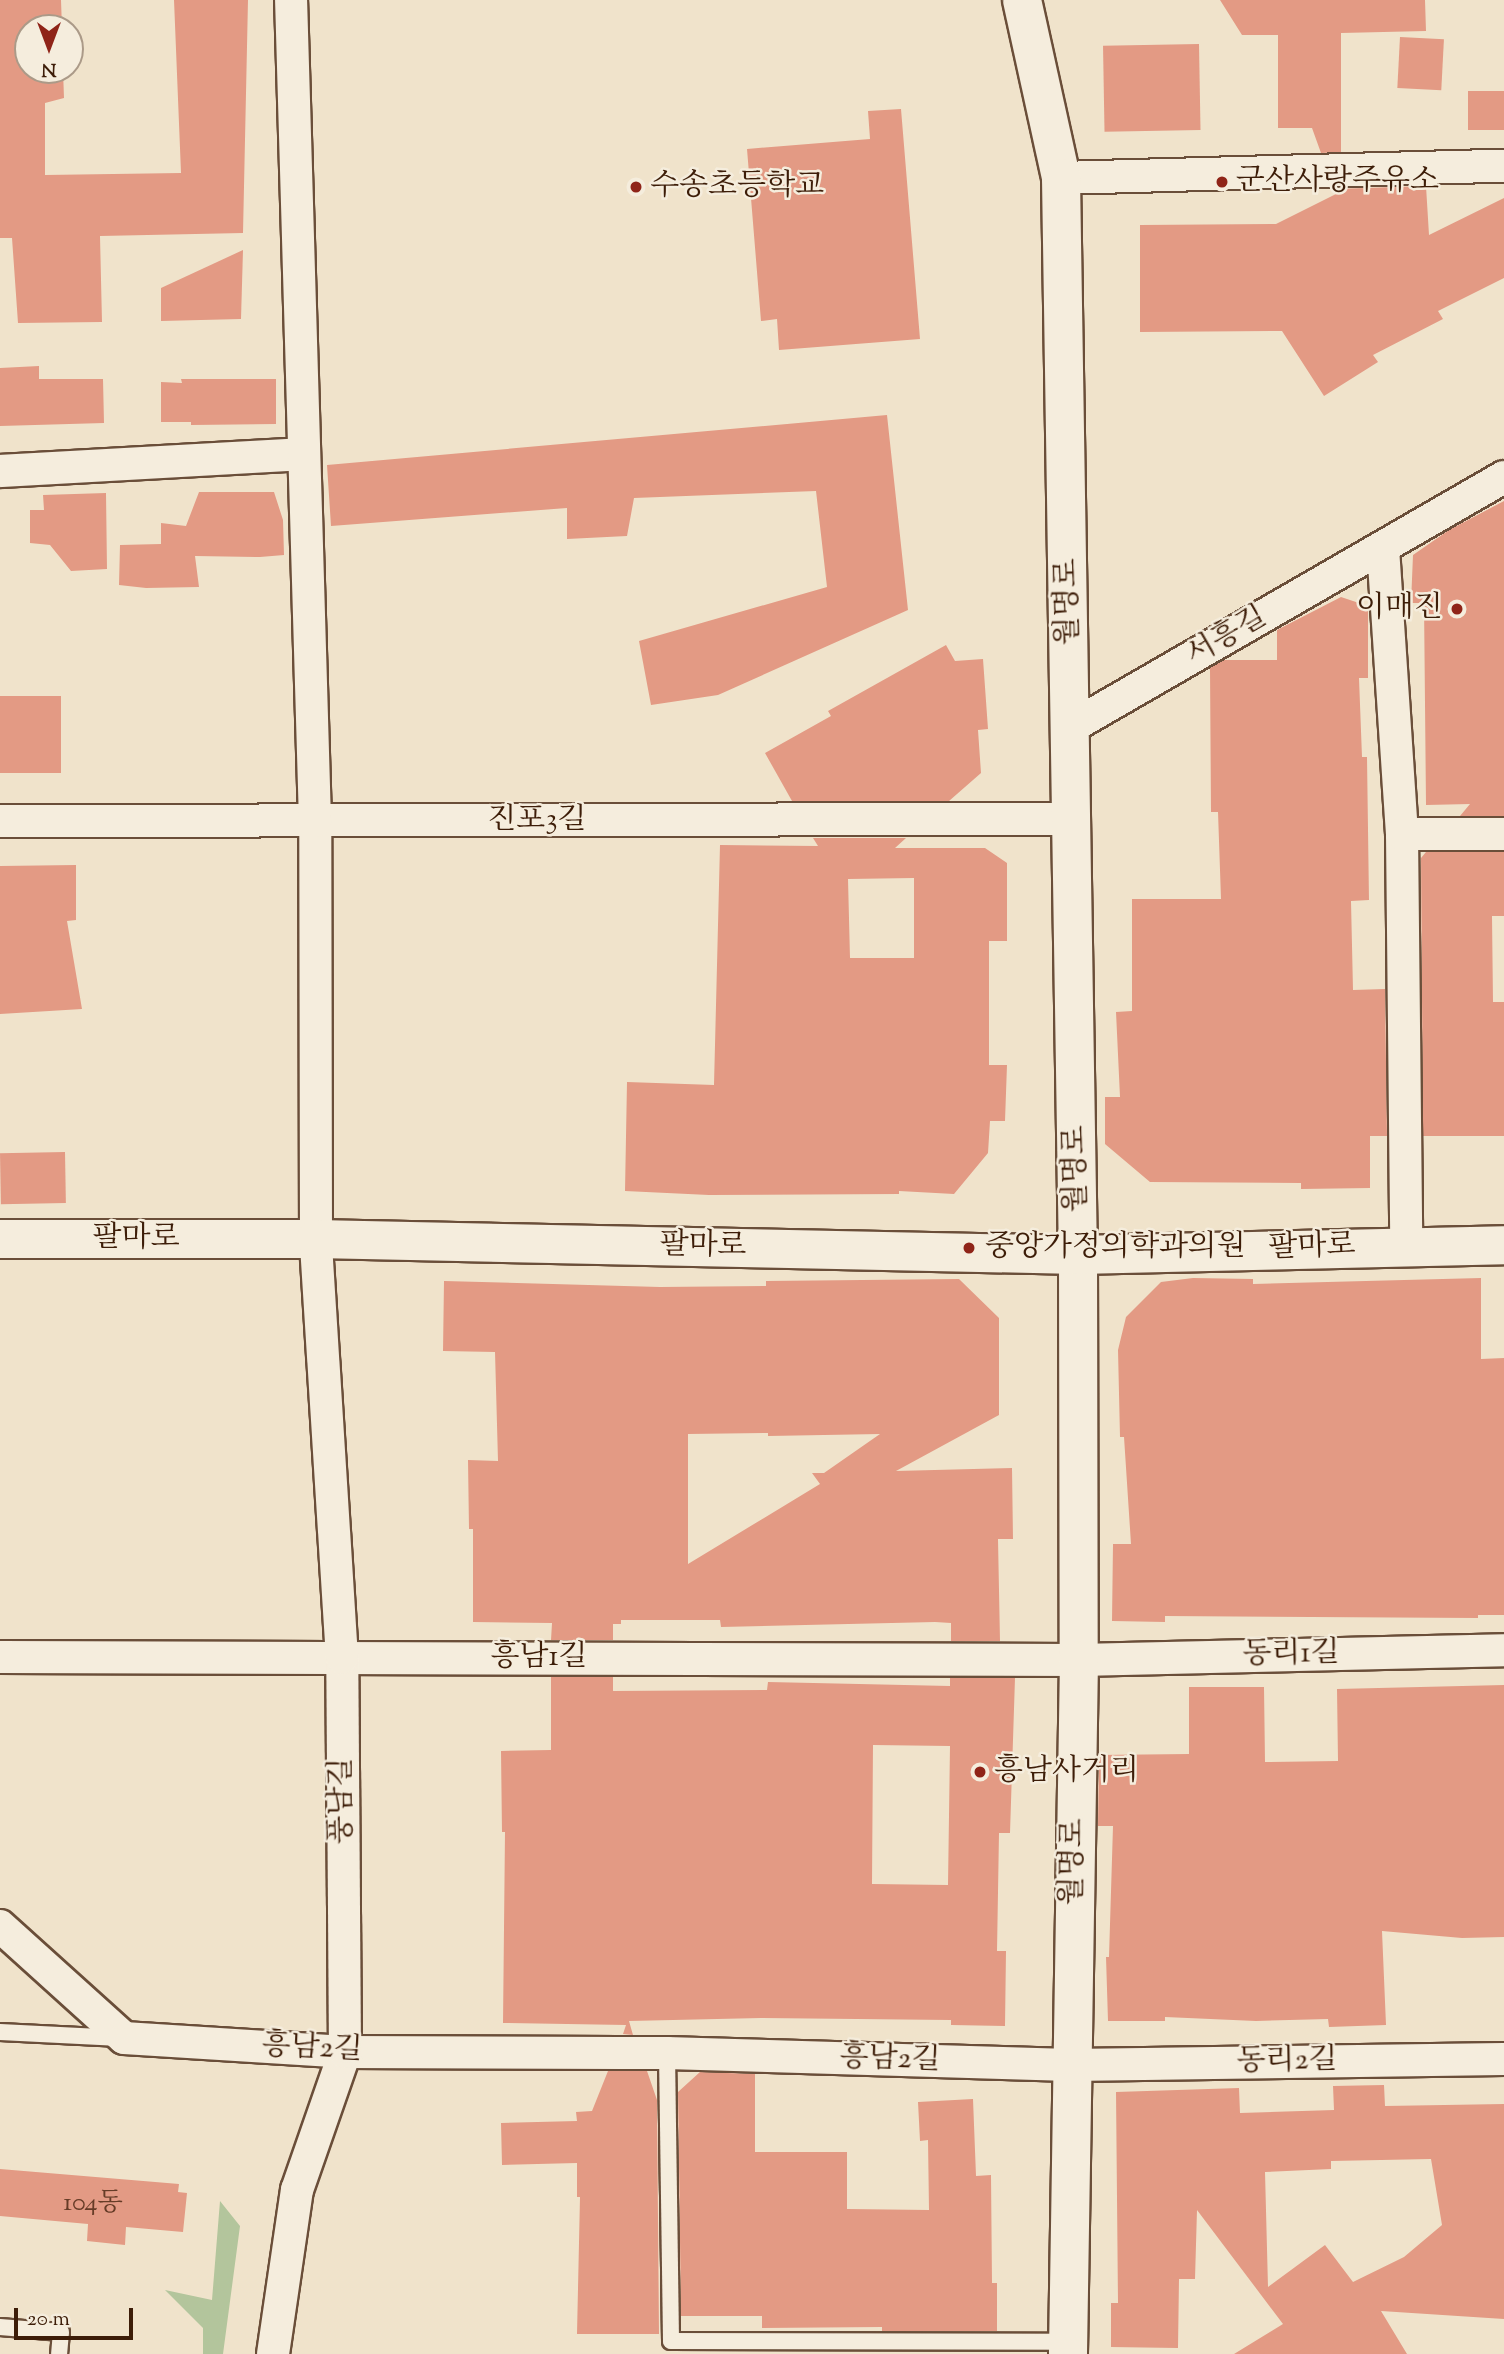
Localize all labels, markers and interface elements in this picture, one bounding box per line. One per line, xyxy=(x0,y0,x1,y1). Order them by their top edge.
north arrow xyxy=(14,14,84,84)
text: N xyxy=(41,55,57,82)
place label: 군산사랑주유소 xyxy=(1236,164,1439,200)
place label: 수송초등학교 xyxy=(650,169,824,205)
marker: 군산사랑주유소 xyxy=(1214,174,1230,190)
marker: 수송초등학교 xyxy=(628,179,644,195)
street label: 월명로 xyxy=(1050,558,1088,646)
place label: 이매진 xyxy=(1356,591,1443,627)
street label: 서흥길 xyxy=(1180,600,1274,674)
marker: 이매진 xyxy=(1449,601,1465,617)
street label: 진포3길 xyxy=(487,803,587,839)
street label: 월명로 xyxy=(1058,1125,1096,1213)
street label: 팔마로 xyxy=(93,1221,179,1257)
street label: 팔마로 xyxy=(659,1228,747,1266)
street label: 팔마로 xyxy=(1268,1228,1356,1268)
place label: 중앙가정의학과의원 xyxy=(985,1230,1246,1266)
marker: 중앙가정의학과의원 xyxy=(959,1238,979,1258)
street label: 동리1길 xyxy=(1242,1636,1340,1674)
street label: 흥남1길 xyxy=(490,1640,588,1676)
place label: 흥남사거리 xyxy=(994,1754,1139,1790)
street label: 풍남길 xyxy=(325,1758,361,1844)
marker: 흥남사거리 xyxy=(972,1764,988,1780)
street label: 월명로 xyxy=(1055,1818,1093,1906)
street label: 흥남2길 xyxy=(261,2028,363,2070)
street label: 흥남2길 xyxy=(839,2040,941,2080)
street label: 동리2길 xyxy=(1236,2043,1338,2081)
house number: 104동 xyxy=(63,2188,123,2220)
scale bar xyxy=(18,2294,136,2338)
text: 20 m xyxy=(27,2305,70,2335)

